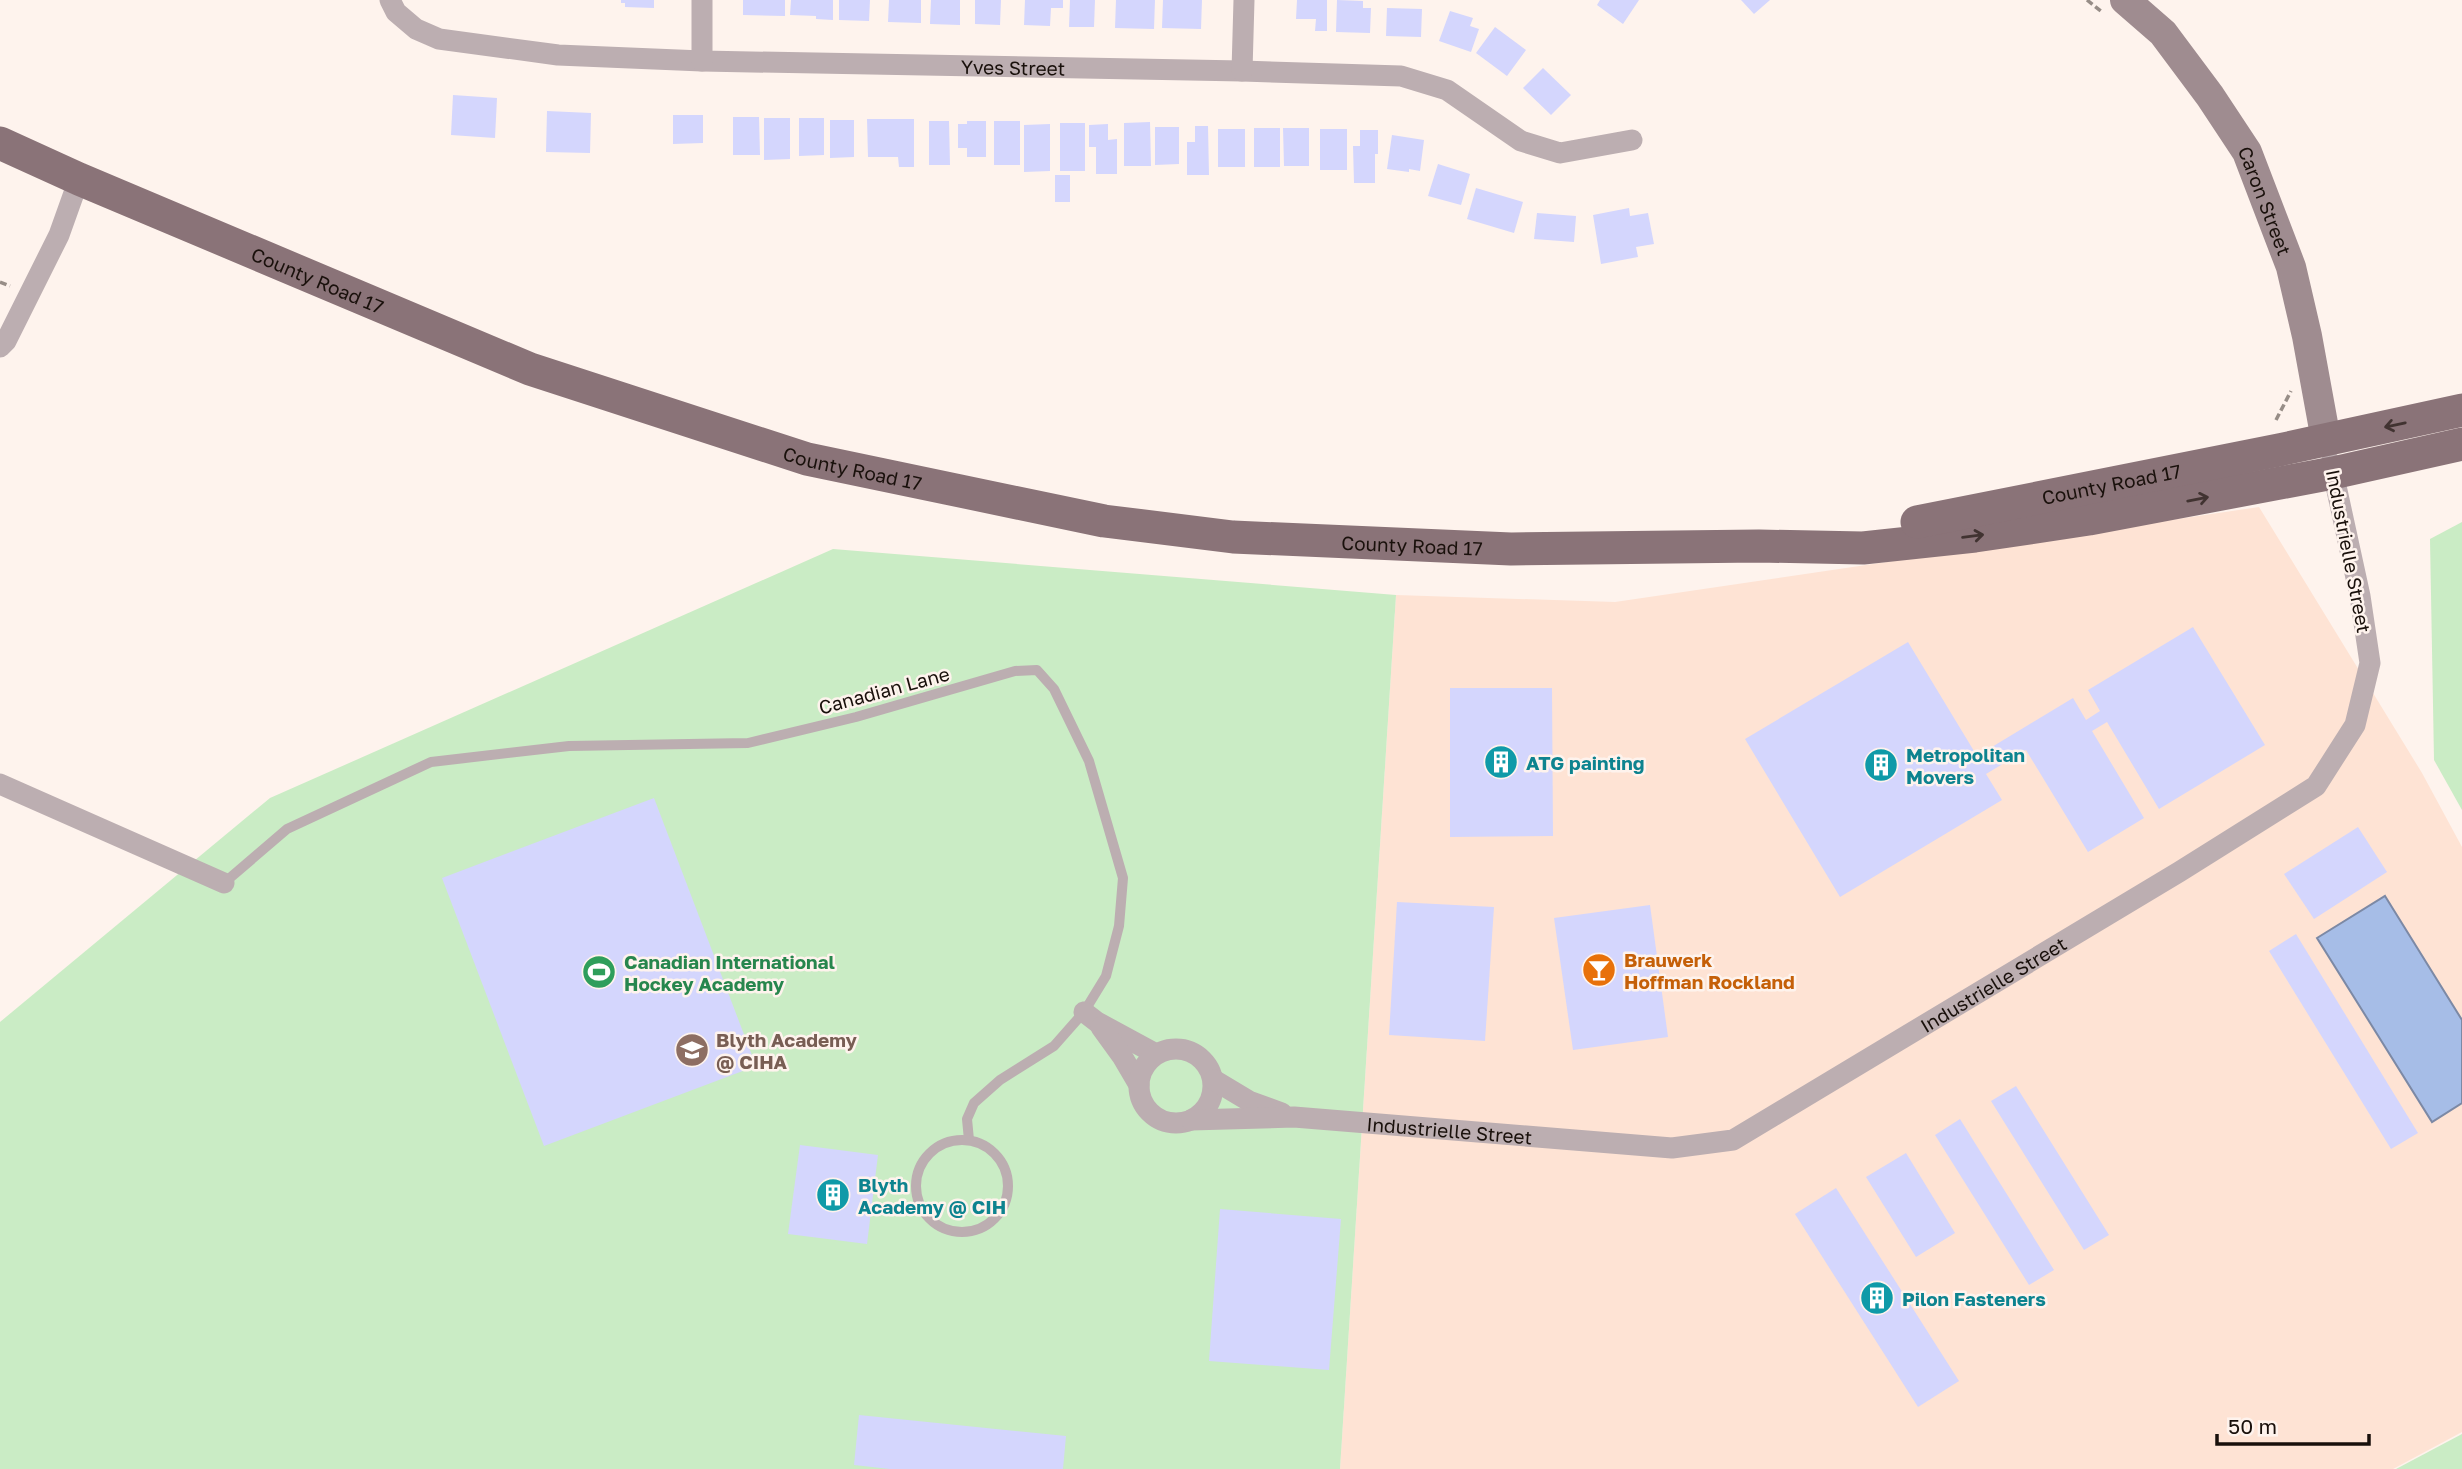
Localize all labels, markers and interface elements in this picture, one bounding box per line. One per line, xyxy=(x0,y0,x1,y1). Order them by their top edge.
street label: Yves Street xyxy=(961,54,1065,79)
street label: Caron Street xyxy=(2234,143,2297,258)
street label: County Road 17 xyxy=(248,242,387,318)
one-way arrow xyxy=(2384,419,2407,432)
street label: County Road 17 xyxy=(780,441,924,494)
street label: County Road 17 xyxy=(2040,458,2183,508)
street label: Industrielle Street xyxy=(2322,467,2376,635)
one-way arrow xyxy=(2186,491,2208,505)
street label: County Road 17 xyxy=(1341,530,1483,559)
one-way arrow xyxy=(1961,530,1984,543)
street label: Canadian Lane xyxy=(816,661,952,719)
building icon: ATG painting xyxy=(1482,743,1520,781)
place label: Metropolitan Movers xyxy=(1906,743,2025,788)
building icon: Metropolitan Movers xyxy=(1862,746,1900,784)
place label: ATG painting xyxy=(1526,751,1644,774)
street label: Industrielle Street xyxy=(1916,931,2070,1036)
place label: Brauwerk Hoffman Rockland xyxy=(1624,948,1795,993)
place label: Canadian International Hockey Academy xyxy=(624,950,835,995)
bar icon: Brauwerk Hoffman Rockland xyxy=(1580,951,1618,989)
sports icon: Canadian International Hockey Academy xyxy=(580,953,618,991)
place label: Blyth Academy @ CIHA xyxy=(716,1028,857,1073)
school or university icon: Blyth Academy @ CIHA xyxy=(673,1031,711,1069)
street label: Industrielle Street xyxy=(1366,1111,1533,1148)
place label: Blyth Academy @ CIH xyxy=(858,1173,1006,1218)
building icon: Blyth Academy @ CIH xyxy=(814,1176,852,1214)
building icon: Pilon Fasteners xyxy=(1858,1279,1896,1317)
place label: Pilon Fasteners xyxy=(1902,1287,2046,1310)
scale bar xyxy=(2217,1402,2369,1446)
text: 50 m xyxy=(2228,1413,2277,1439)

